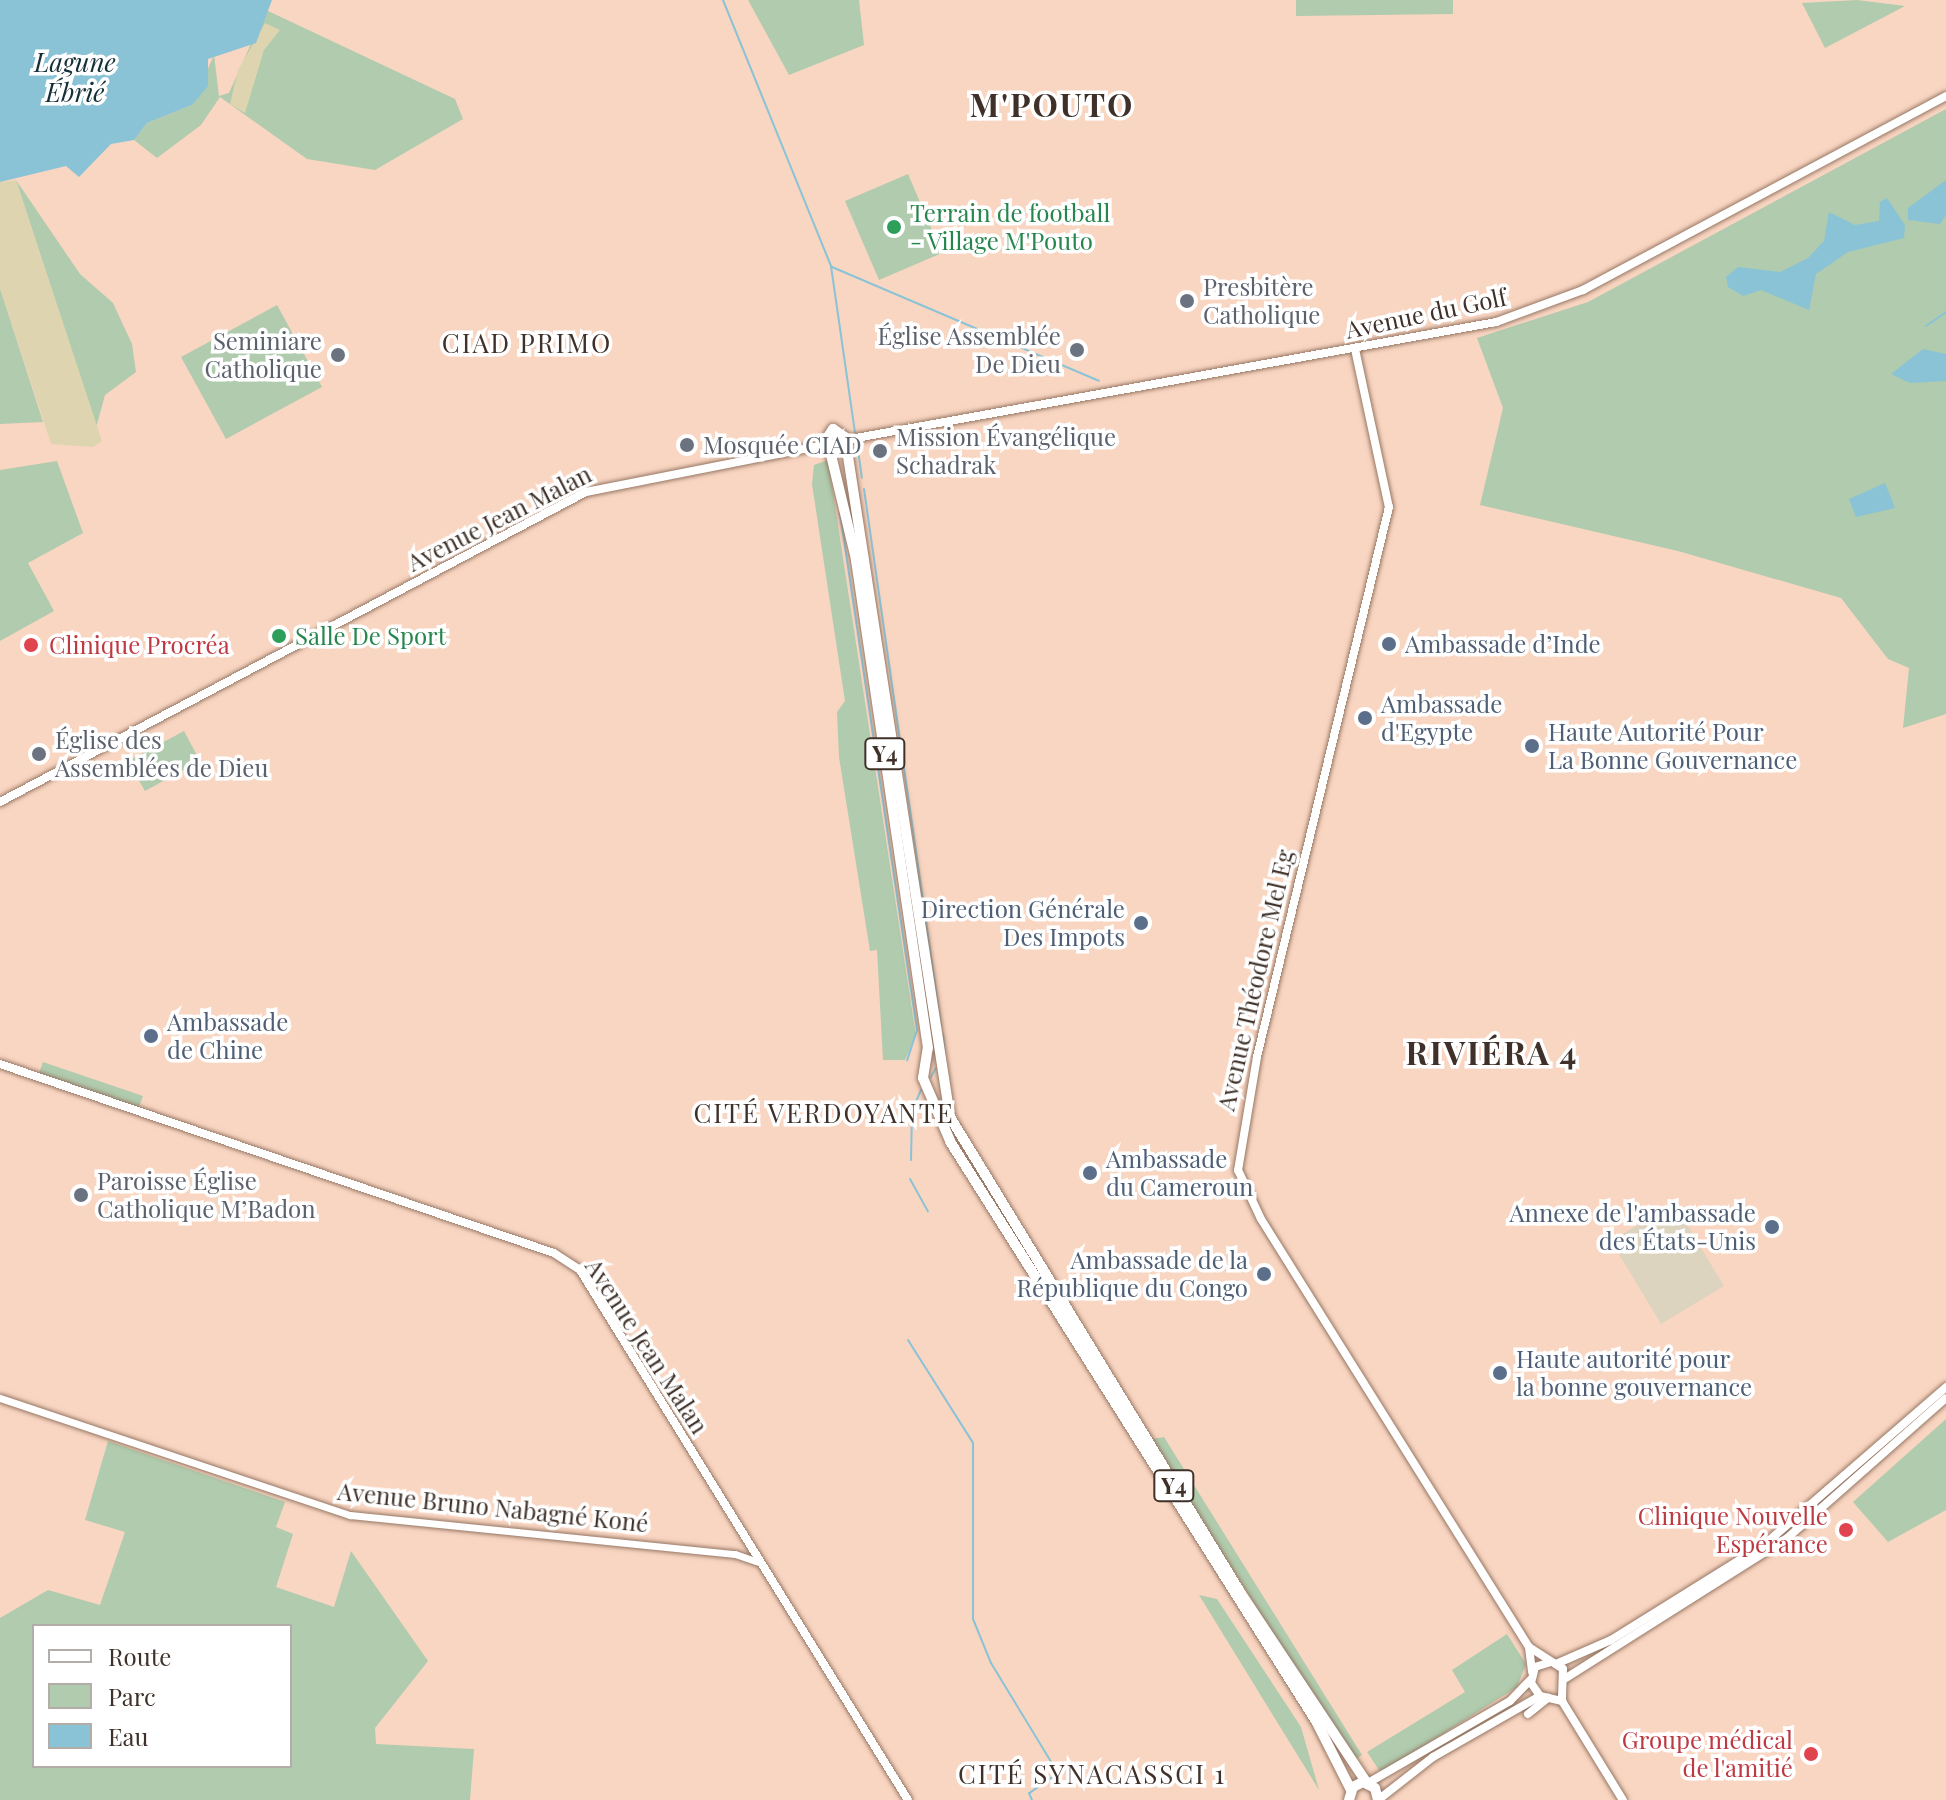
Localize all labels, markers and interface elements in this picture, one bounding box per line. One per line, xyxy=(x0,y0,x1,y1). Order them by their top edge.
water label: Lagune Ébrié xyxy=(34,46,116,108)
district label: M'POUTO xyxy=(970,85,1134,123)
place label: Terrain de football - Village M'Pouto xyxy=(910,199,1110,255)
marker: Terrain de football - Village M'Pouto xyxy=(885,218,903,236)
place label: Presbitère Catholique xyxy=(1203,273,1320,329)
street label: Avenue du Golf xyxy=(1343,282,1509,344)
marker: Presbitère Catholique xyxy=(1178,292,1196,310)
place label: Église Assemblée De Dieu xyxy=(877,322,1061,378)
place label: Seminiare Catholique xyxy=(205,327,322,383)
district label: CIAD PRIMO xyxy=(442,327,612,359)
marker: Église Assemblée De Dieu xyxy=(1068,341,1086,359)
marker: Seminiare Catholique xyxy=(329,346,347,364)
place label: Mission Évangélique Schadrak xyxy=(896,423,1116,479)
place label: Mosquée CIAD xyxy=(703,431,862,459)
marker: Mosquée CIAD xyxy=(678,436,696,454)
marker: Mission Évangélique Schadrak xyxy=(871,442,889,460)
street label: Avenue Jean Malan xyxy=(402,459,596,577)
place label: Salle De Sport xyxy=(295,622,446,650)
marker: Salle De Sport xyxy=(270,627,288,645)
place label: Ambassade d’Inde xyxy=(1405,630,1601,658)
place label: Clinique Procréa xyxy=(49,631,230,659)
marker: Clinique Procréa xyxy=(20,634,42,656)
marker: Ambassade d’Inde xyxy=(1380,635,1398,653)
place label: Ambassade d'Egypte xyxy=(1381,690,1502,746)
marker: Ambassade d'Egypte xyxy=(1356,709,1374,727)
place label: Haute Autorité Pour La Bonne Gouvernance xyxy=(1548,718,1798,774)
place label: Église des Assemblées de Dieu xyxy=(55,726,268,782)
road number: Y4 xyxy=(863,736,907,772)
marker: Haute Autorité Pour La Bonne Gouvernance xyxy=(1523,737,1541,755)
marker: Église des Assemblées de Dieu xyxy=(30,745,48,763)
street label: Avenue Théodore Mel Eg xyxy=(1211,846,1299,1114)
place label: Direction Générale Des Impots xyxy=(921,895,1125,951)
marker: Direction Générale Des Impots xyxy=(1132,914,1150,932)
place label: Ambassade de Chine xyxy=(167,1008,288,1064)
marker: Ambassade de Chine xyxy=(142,1027,160,1045)
district label: RIVIÉRA 4 xyxy=(1405,1033,1579,1071)
district label: CITÉ VERDOYANTE xyxy=(693,1097,955,1129)
place label: Ambassade du Cameroun xyxy=(1106,1145,1253,1201)
marker: Ambassade du Cameroun xyxy=(1081,1164,1099,1182)
place label: Paroisse Église Catholique M’Badon xyxy=(97,1167,316,1223)
marker: Paroisse Église Catholique M’Badon xyxy=(72,1186,90,1204)
place label: Annexe de l'ambassade des États-Unis xyxy=(1509,1199,1756,1255)
marker: Annexe de l'ambassade des États-Unis xyxy=(1763,1218,1781,1236)
place label: Ambassade de la République du Congo xyxy=(1016,1246,1248,1302)
street label: Avenue Jean Malan xyxy=(580,1253,714,1439)
marker: Ambassade de la République du Congo xyxy=(1255,1265,1273,1283)
place label: Haute autorité pour la bonne gouvernance xyxy=(1516,1345,1753,1401)
marker: Haute autorité pour la bonne gouvernance xyxy=(1491,1364,1509,1382)
road number: Y4 xyxy=(1152,1468,1196,1504)
street label: Avenue Bruno Nabagné Koné xyxy=(336,1476,650,1538)
place label: Clinique Nouvelle Espérance xyxy=(1638,1502,1828,1558)
marker: Clinique Nouvelle Espérance xyxy=(1835,1519,1857,1541)
legend xyxy=(32,1624,292,1768)
text: Route xyxy=(108,1640,171,1672)
text: Parc xyxy=(108,1680,156,1712)
text: Eau xyxy=(108,1720,149,1752)
place label: Groupe médical de l'amitié xyxy=(1622,1726,1793,1782)
marker: Groupe médical de l'amitié xyxy=(1800,1743,1822,1765)
district label: CITÉ SYNACASSCI 1 xyxy=(958,1758,1226,1790)

